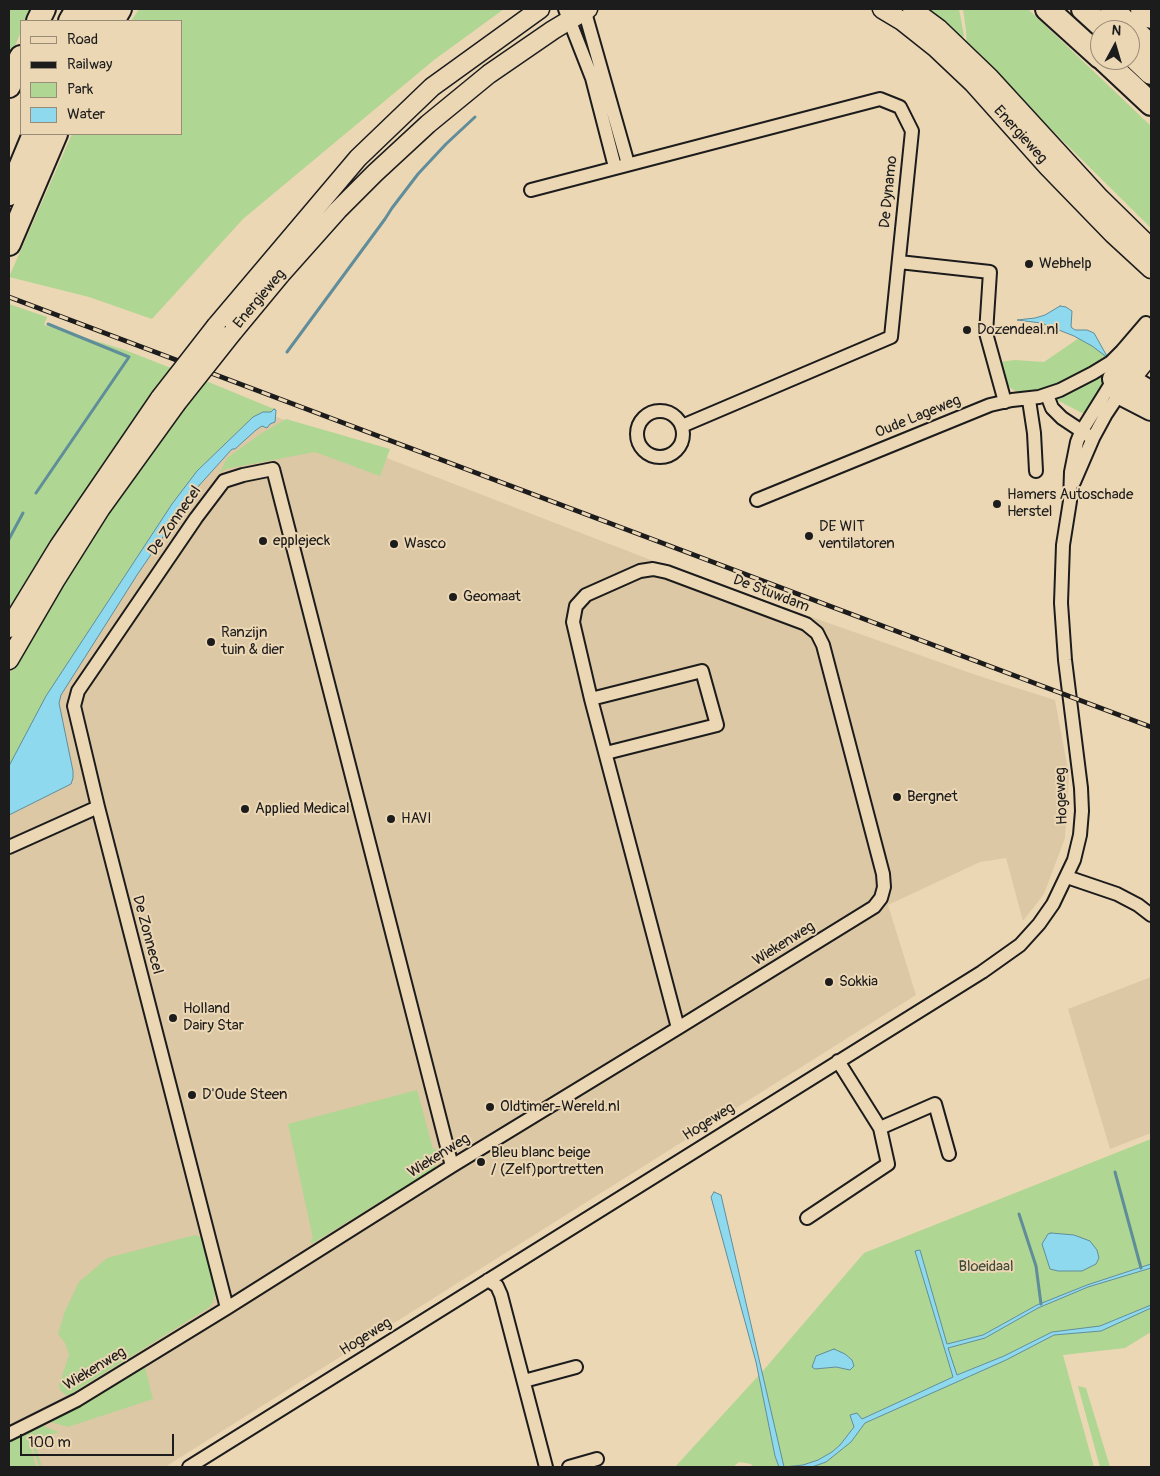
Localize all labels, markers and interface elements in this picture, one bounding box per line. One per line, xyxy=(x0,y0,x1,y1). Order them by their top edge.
legend xyxy=(20,20,182,135)
north arrow xyxy=(1090,20,1140,70)
text: N xyxy=(1111,22,1122,40)
text: Road xyxy=(67,30,98,49)
text: Railway xyxy=(67,55,112,74)
text: Park xyxy=(67,80,93,99)
street label: Energieweg xyxy=(989,102,1051,168)
text: Water xyxy=(67,105,105,124)
street label: De Dynamo xyxy=(876,155,902,229)
place label: Webhelp xyxy=(1039,255,1092,273)
marker: Webhelp xyxy=(1023,258,1035,270)
street label: Energieweg xyxy=(230,266,290,332)
place label: Dozendeal.nl xyxy=(977,321,1059,339)
marker: Dozendeal.nl xyxy=(961,324,973,336)
street label: Oude Lageweg xyxy=(873,392,963,442)
street label: De Zonnecel xyxy=(145,483,205,559)
place label: Hamers Autoschade Herstel xyxy=(1007,486,1134,521)
marker: Hamers Autoschade Herstel xyxy=(991,498,1003,510)
place label: DE WIT ventilatoren xyxy=(819,518,895,553)
marker: DE WIT ventilatoren xyxy=(803,530,815,542)
place label: epplejeck xyxy=(273,532,330,550)
marker: epplejeck xyxy=(257,535,269,547)
place label: Wasco xyxy=(404,535,446,553)
marker: Wasco xyxy=(388,538,400,550)
street label: De Stuwdam xyxy=(730,571,812,617)
place label: Geomaat xyxy=(463,588,521,606)
marker: Geomaat xyxy=(447,591,459,603)
place label: Ranzijn tuin & dier xyxy=(221,624,284,659)
marker: Ranzijn tuin & dier xyxy=(205,636,217,648)
street label: Hogeweg xyxy=(1052,767,1072,825)
place label: Bergnet xyxy=(907,788,958,806)
marker: Bergnet xyxy=(891,791,903,803)
place label: Applied Medical xyxy=(255,800,350,818)
marker: Applied Medical xyxy=(239,803,251,815)
place label: HAVI xyxy=(401,810,431,828)
marker: HAVI xyxy=(385,813,397,825)
street label: De Zonnecel xyxy=(128,894,166,976)
street label: Wiekenweg xyxy=(750,918,818,970)
place label: Sokkia xyxy=(839,973,878,991)
marker: Sokkia xyxy=(823,976,835,988)
place label: Holland Dairy Star xyxy=(183,1000,244,1035)
marker: Holland Dairy Star xyxy=(167,1012,179,1024)
place label: D'Oude Steen xyxy=(202,1086,287,1104)
marker: D'Oude Steen xyxy=(186,1089,198,1101)
place label: Oldtimer-Wereld.nl xyxy=(500,1098,620,1116)
street label: Hogeweg xyxy=(680,1099,738,1145)
marker: Oldtimer-Wereld.nl xyxy=(484,1101,496,1113)
street label: Wiekenweg xyxy=(405,1130,473,1182)
place label: Bleu blanc beige / (Zelf)portretten xyxy=(491,1144,604,1179)
marker: Bleu blanc beige / (Zelf)portretten xyxy=(475,1156,487,1168)
park label: Bloeidaal xyxy=(958,1258,1014,1276)
street label: Hogeweg xyxy=(337,1314,395,1360)
street label: Wiekenweg xyxy=(60,1343,130,1395)
scale bar xyxy=(22,1424,176,1456)
text: 100 m xyxy=(28,1433,71,1452)

